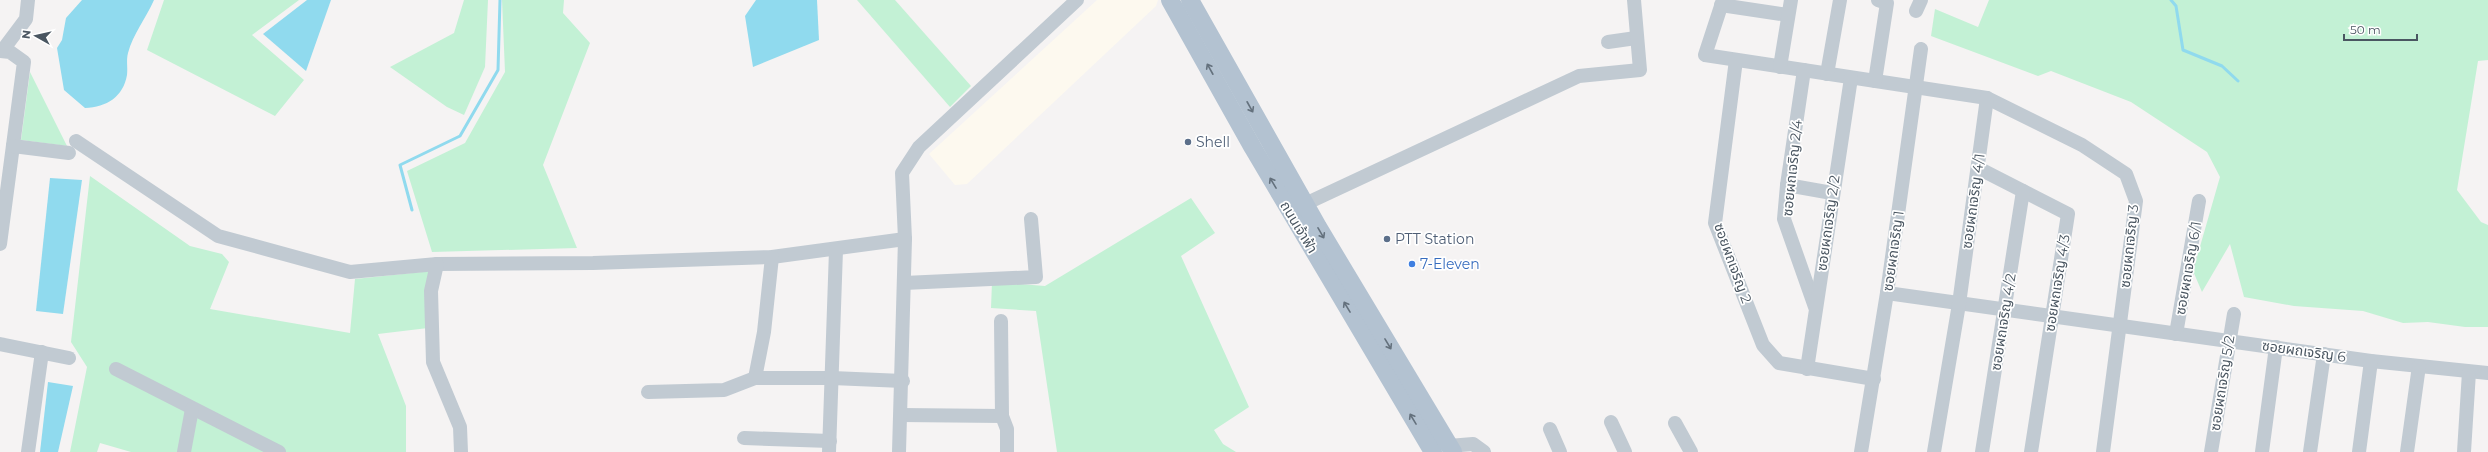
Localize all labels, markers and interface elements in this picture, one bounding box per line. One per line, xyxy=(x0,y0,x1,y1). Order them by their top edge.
north arrow xyxy=(16,16,56,56)
scale bar xyxy=(2344,16,2417,42)
text: 50 m xyxy=(2350,22,2381,37)
text: N xyxy=(19,29,34,40)
one-way arrow xyxy=(1206,63,1214,75)
one-way arrow xyxy=(1247,101,1255,113)
street label: ซอยผถเจริญ 2/4 xyxy=(1778,118,1806,217)
place label: Shell xyxy=(1196,133,1230,151)
marker: Shell xyxy=(1183,137,1193,147)
street label: ซอยผถเจริญ 4/1 xyxy=(1957,152,1989,250)
street label: ซอยผถเจริญ 2/2 xyxy=(1812,174,1844,272)
one-way arrow xyxy=(1269,177,1277,189)
street label: ถนนเจ้าฟ้า xyxy=(1276,198,1322,256)
street label: ซอยผถเจริญ 3 xyxy=(2116,203,2142,289)
street label: ซอยผถเจริญ 1 xyxy=(1878,210,1908,292)
street label: ซอยผถเจริญ 2 xyxy=(1710,220,1756,306)
street label: ซอยผถเจริญ 6/1 xyxy=(2171,220,2205,316)
one-way arrow xyxy=(1318,227,1326,239)
place label: PTT Station xyxy=(1395,230,1474,248)
street label: ซอยผถเจริญ 4/3 xyxy=(2040,233,2074,333)
marker: PTT Station xyxy=(1382,234,1392,244)
place label: 7-Eleven xyxy=(1420,255,1480,273)
marker: 7-Eleven xyxy=(1407,259,1417,269)
street label: ซอยผถเจริญ 4/2 xyxy=(1986,272,2020,372)
one-way arrow xyxy=(1342,301,1350,313)
street label: ซอยผถเจริญ 5/2 xyxy=(2206,334,2238,432)
street label: ซอยผถเจริญ 6 xyxy=(2261,336,2348,366)
one-way arrow xyxy=(1384,338,1392,349)
one-way arrow xyxy=(1409,413,1417,425)

